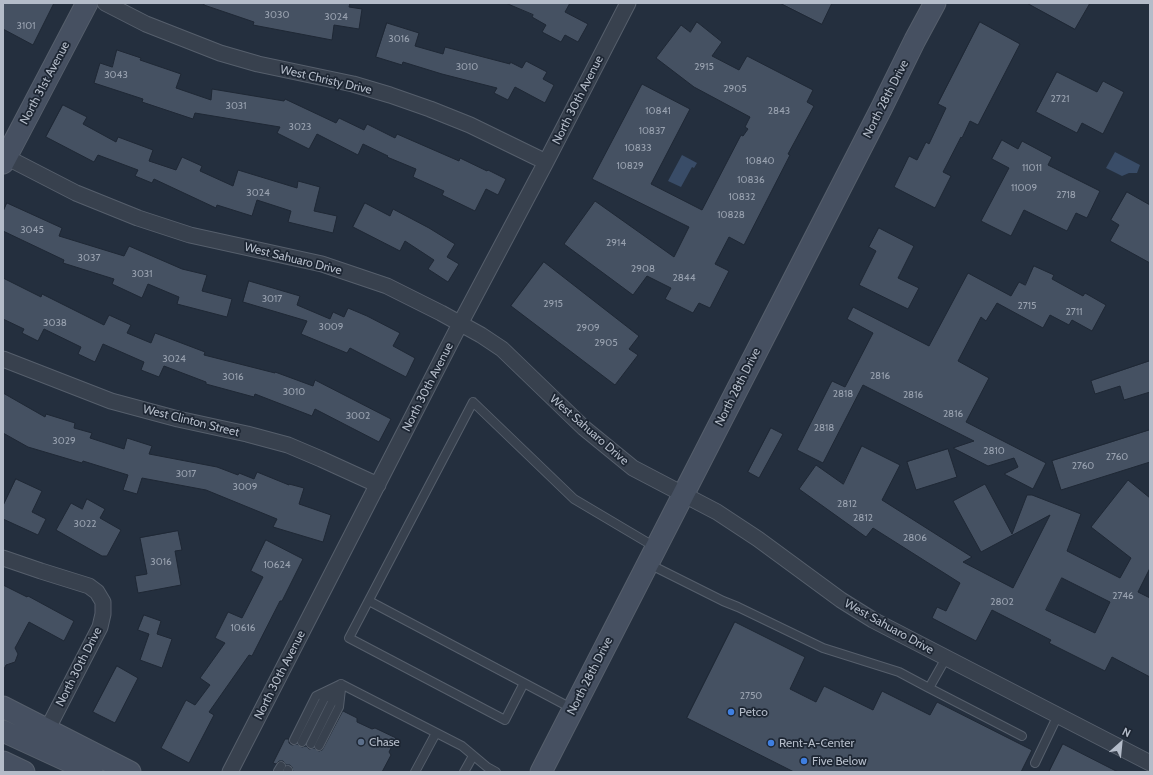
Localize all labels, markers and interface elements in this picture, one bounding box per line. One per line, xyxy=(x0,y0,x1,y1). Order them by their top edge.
house number: 3030 xyxy=(265,9,289,21)
house number: 3024 xyxy=(324,11,348,23)
house number: 3101 xyxy=(17,20,35,32)
house number: 3016 xyxy=(388,33,410,45)
street label: North 31st Avenue xyxy=(17,39,73,127)
street label: North 30th Avenue xyxy=(549,53,607,147)
street label: North 28th Drive xyxy=(860,58,912,140)
house number: 3010 xyxy=(456,61,478,73)
house number: 2915 xyxy=(694,61,714,73)
street label: West Christy Drive xyxy=(279,62,373,98)
house number: 3043 xyxy=(104,69,128,81)
house number: 2905 xyxy=(723,83,747,95)
house number: 2721 xyxy=(1051,93,1069,105)
house number: 3031 xyxy=(225,100,247,112)
house number: 10841 xyxy=(645,105,671,117)
house number: 2843 xyxy=(768,105,790,117)
house number: 3023 xyxy=(288,121,312,133)
house number: 10837 xyxy=(639,125,665,137)
house number: 10833 xyxy=(624,142,652,154)
house number: 10840 xyxy=(745,155,775,167)
house number: 10829 xyxy=(616,160,644,172)
house number: 11011 xyxy=(1022,162,1042,174)
house number: 10836 xyxy=(737,174,765,186)
house number: 11009 xyxy=(1011,182,1037,194)
house number: 3024 xyxy=(246,187,270,199)
house number: 2718 xyxy=(1056,189,1076,201)
house number: 10832 xyxy=(729,191,755,203)
house number: 10828 xyxy=(717,209,745,221)
house number: 3045 xyxy=(20,224,44,236)
house number: 2914 xyxy=(606,237,626,249)
street label: West Sahuaro Drive xyxy=(243,240,343,278)
house number: 3037 xyxy=(78,252,100,264)
house number: 2908 xyxy=(631,263,655,275)
house number: 3031 xyxy=(131,268,153,280)
house number: 2844 xyxy=(673,272,695,284)
house number: 3017 xyxy=(262,293,282,305)
house number: 2915 xyxy=(543,298,563,310)
house number: 2715 xyxy=(1018,300,1036,312)
house number: 2711 xyxy=(1066,306,1082,318)
house number: 3038 xyxy=(43,317,67,329)
house number: 3009 xyxy=(318,321,344,333)
house number: 2909 xyxy=(576,322,600,334)
house number: 2905 xyxy=(594,337,618,349)
street label: North 30th Avenue xyxy=(399,340,457,434)
street label: North 28th Drive xyxy=(712,346,764,428)
house number: 3024 xyxy=(162,353,186,365)
house number: 2816 xyxy=(870,370,890,382)
house number: 3016 xyxy=(222,371,244,383)
house number: 3010 xyxy=(283,386,305,398)
house number: 2818 xyxy=(833,388,853,400)
house number: 2816 xyxy=(903,389,923,401)
street label: West Sahuaro Drive xyxy=(547,392,631,468)
street label: West Clinton Street xyxy=(141,402,241,440)
house number: 2816 xyxy=(943,408,963,420)
house number: 3002 xyxy=(346,410,370,422)
house number: 2818 xyxy=(814,422,834,434)
house number: 3029 xyxy=(52,435,76,447)
house number: 2810 xyxy=(983,445,1005,457)
house number: 2760 xyxy=(1106,451,1128,463)
house number: 2760 xyxy=(1072,460,1094,472)
house number: 3017 xyxy=(176,468,196,480)
house number: 3009 xyxy=(232,481,258,493)
house number: 2812 xyxy=(837,498,857,510)
house number: 2812 xyxy=(853,512,873,524)
house number: 3022 xyxy=(74,518,96,530)
house number: 2806 xyxy=(903,532,927,544)
house number: 3016 xyxy=(150,556,172,568)
house number: 10624 xyxy=(264,559,290,571)
house number: 2746 xyxy=(1112,590,1134,602)
street label: West Sahuaro Drive xyxy=(842,596,936,658)
house number: 2802 xyxy=(990,596,1014,608)
house number: 10616 xyxy=(231,622,255,634)
street label: North 30th Drive xyxy=(53,625,105,709)
street label: North 30th Avenue xyxy=(251,628,309,722)
street label: North 28th Drive xyxy=(564,635,616,717)
house number: 2750 xyxy=(740,690,762,702)
place label: Petco xyxy=(739,705,768,719)
marker: Petco xyxy=(726,707,736,717)
north arrow xyxy=(1101,723,1141,763)
text: N xyxy=(1120,724,1133,740)
place label: Chase xyxy=(369,735,400,749)
place label: Rent-A-Center xyxy=(779,736,854,750)
marker: Chase xyxy=(356,737,366,747)
marker: Rent-A-Center xyxy=(766,738,776,748)
place label: Five Below xyxy=(812,754,867,768)
marker: Five Below xyxy=(799,756,809,766)

